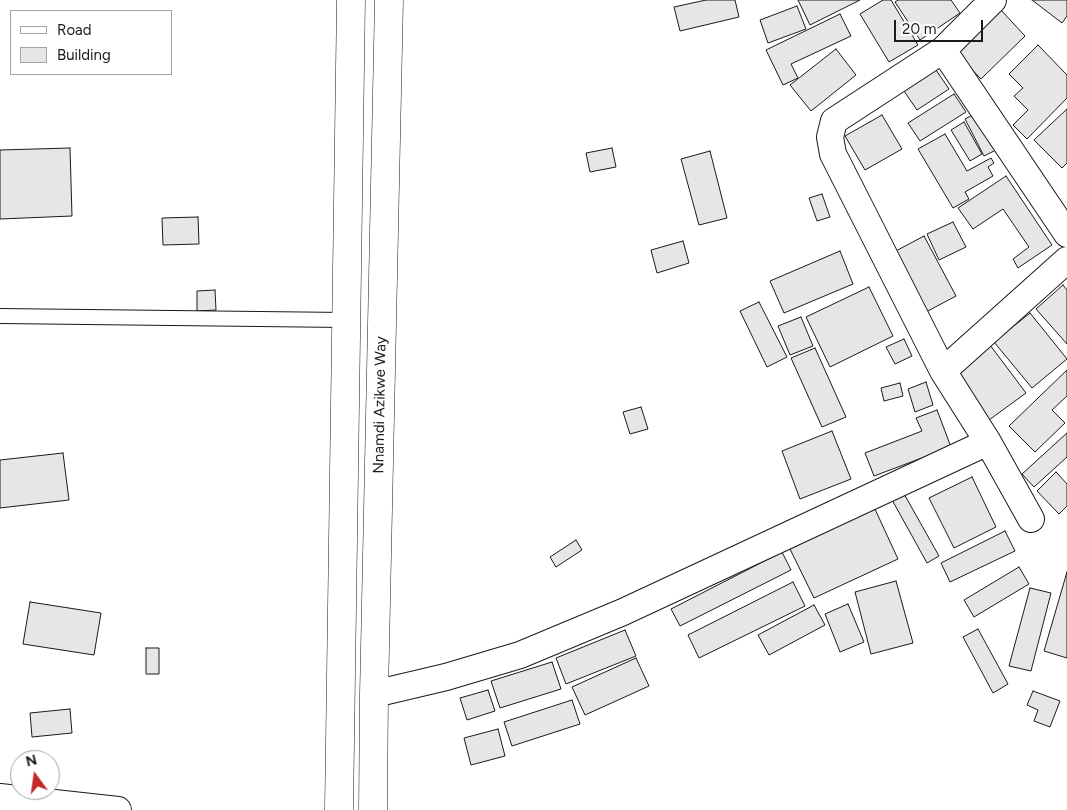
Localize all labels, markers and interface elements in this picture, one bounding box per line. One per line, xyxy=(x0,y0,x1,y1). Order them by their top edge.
legend xyxy=(10,10,172,75)
scale bar xyxy=(897,10,986,42)
text: 20 m xyxy=(902,20,936,38)
text: Road xyxy=(57,21,92,39)
text: Building xyxy=(57,46,111,64)
street label: Nnamdi Azikwe Way xyxy=(370,336,390,474)
north arrow xyxy=(10,750,60,800)
text: N xyxy=(24,751,39,770)

